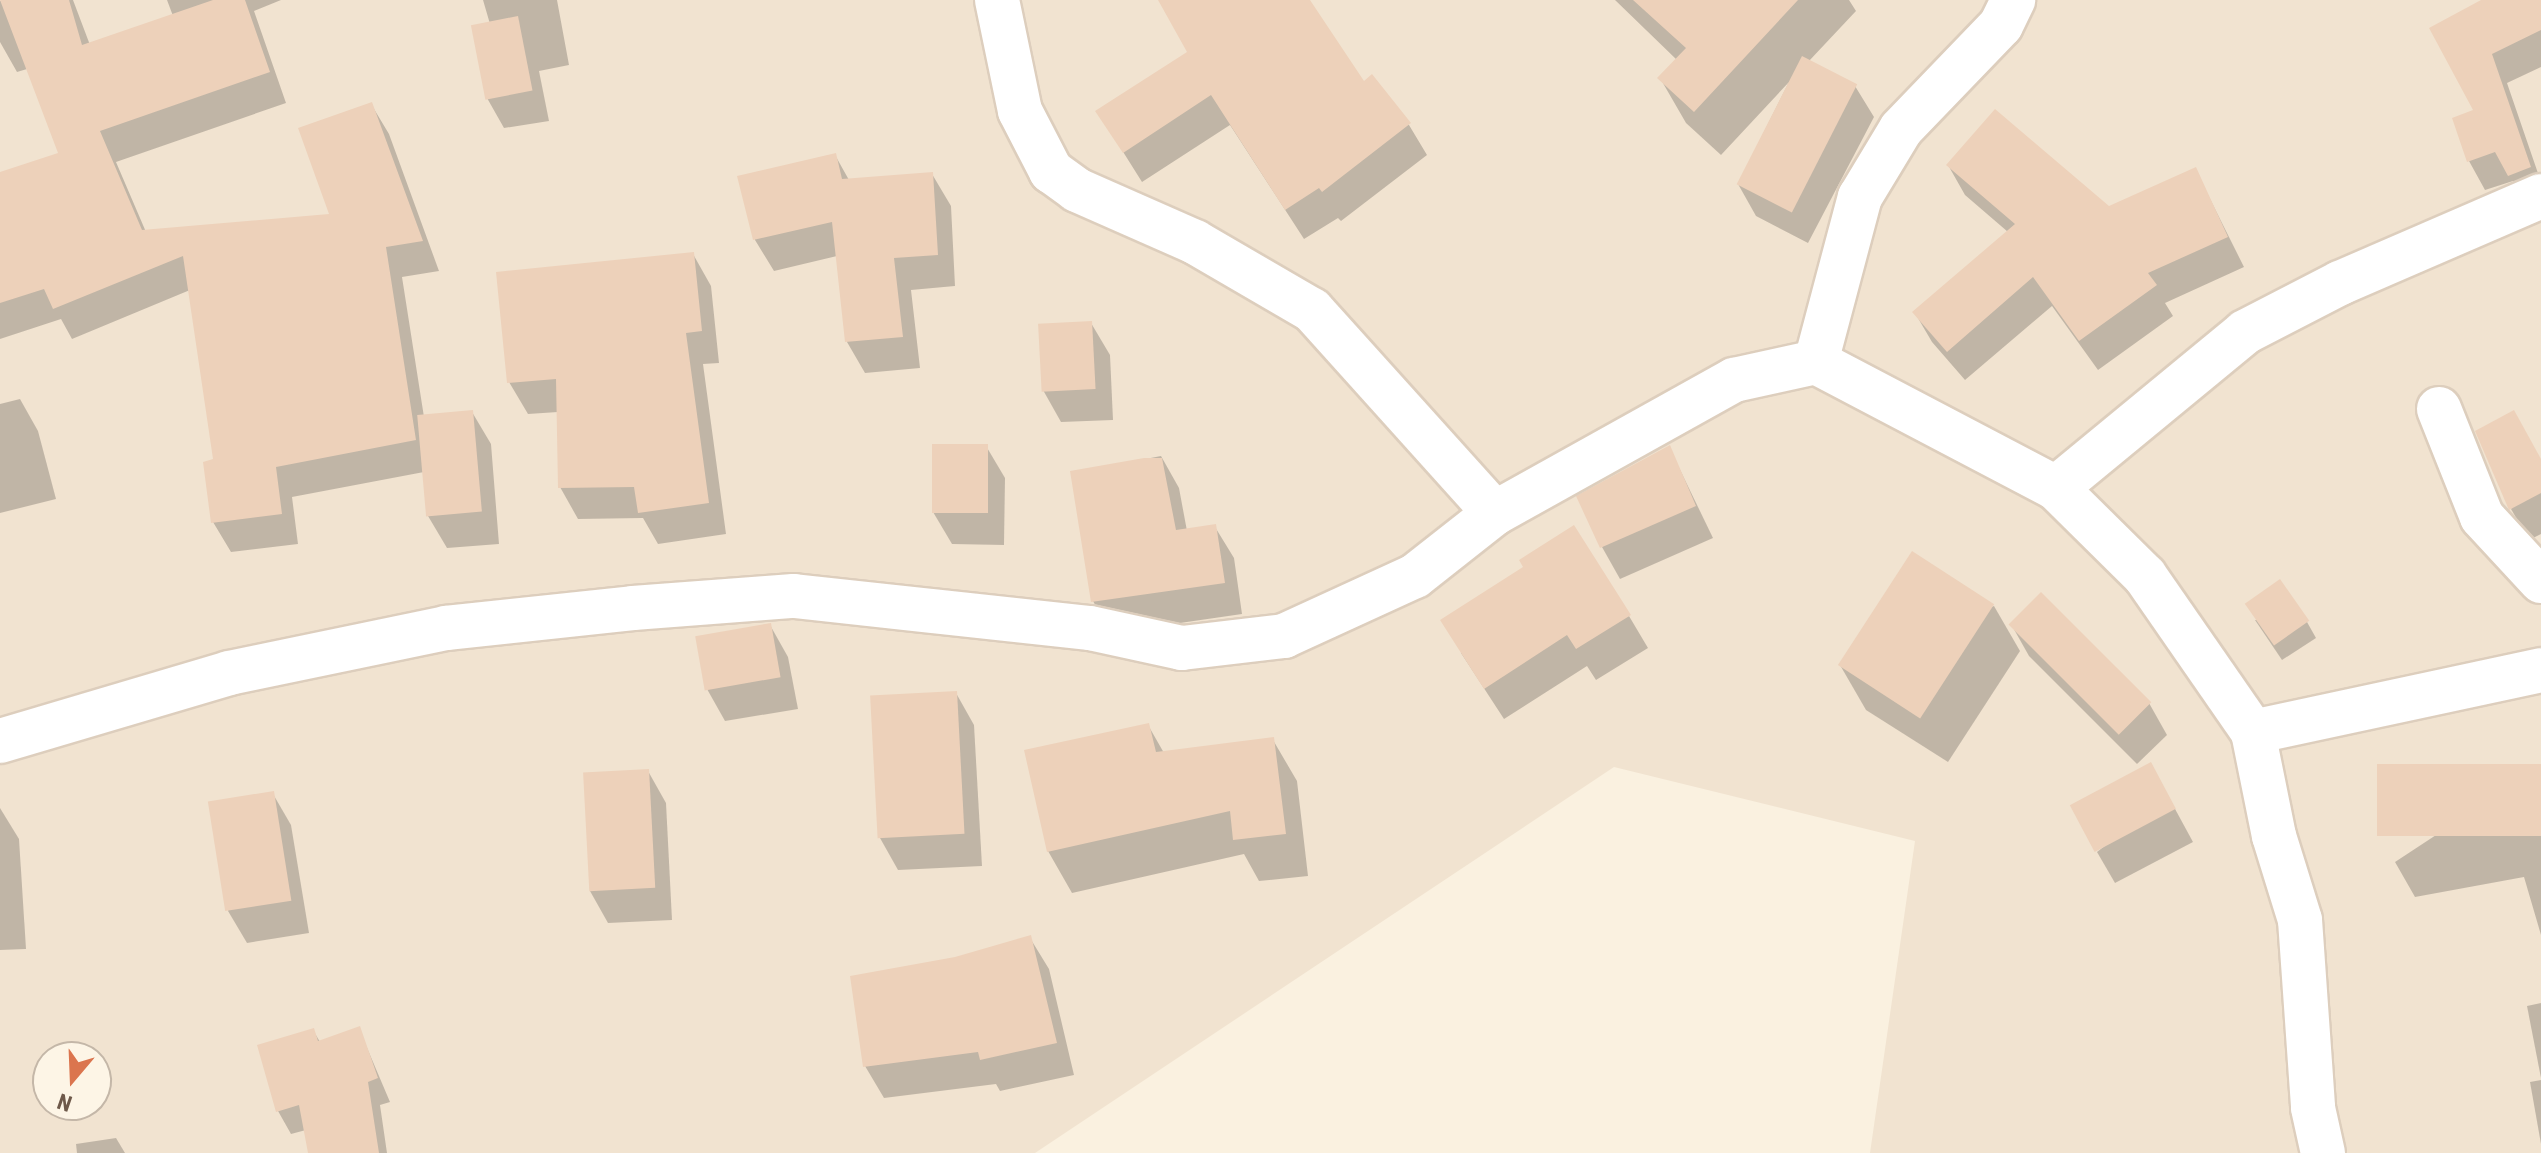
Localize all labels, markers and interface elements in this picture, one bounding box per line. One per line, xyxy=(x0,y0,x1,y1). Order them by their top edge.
north arrow xyxy=(32,1041,112,1121)
text: N xyxy=(54,1088,75,1116)

